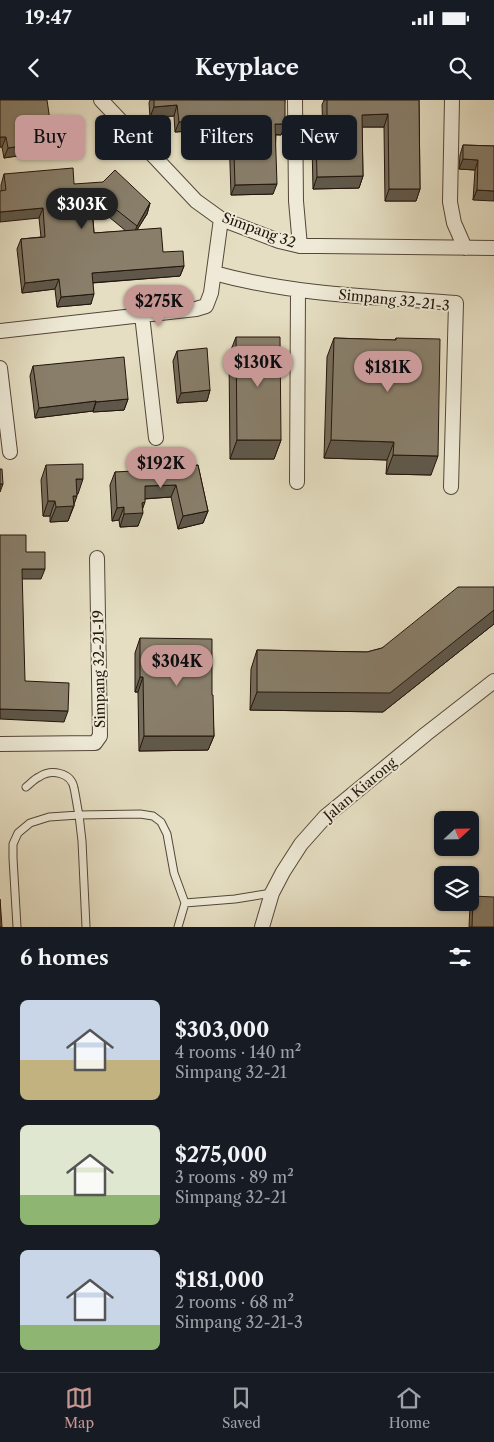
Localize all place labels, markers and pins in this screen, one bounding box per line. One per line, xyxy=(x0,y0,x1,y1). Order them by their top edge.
pin: $303K xyxy=(47,188,117,230)
pin: $275K xyxy=(124,284,194,327)
pin: $130K xyxy=(223,346,293,388)
pin: $181K xyxy=(353,350,423,393)
pin: $192K xyxy=(126,446,196,489)
pin: $304K xyxy=(142,644,212,687)

